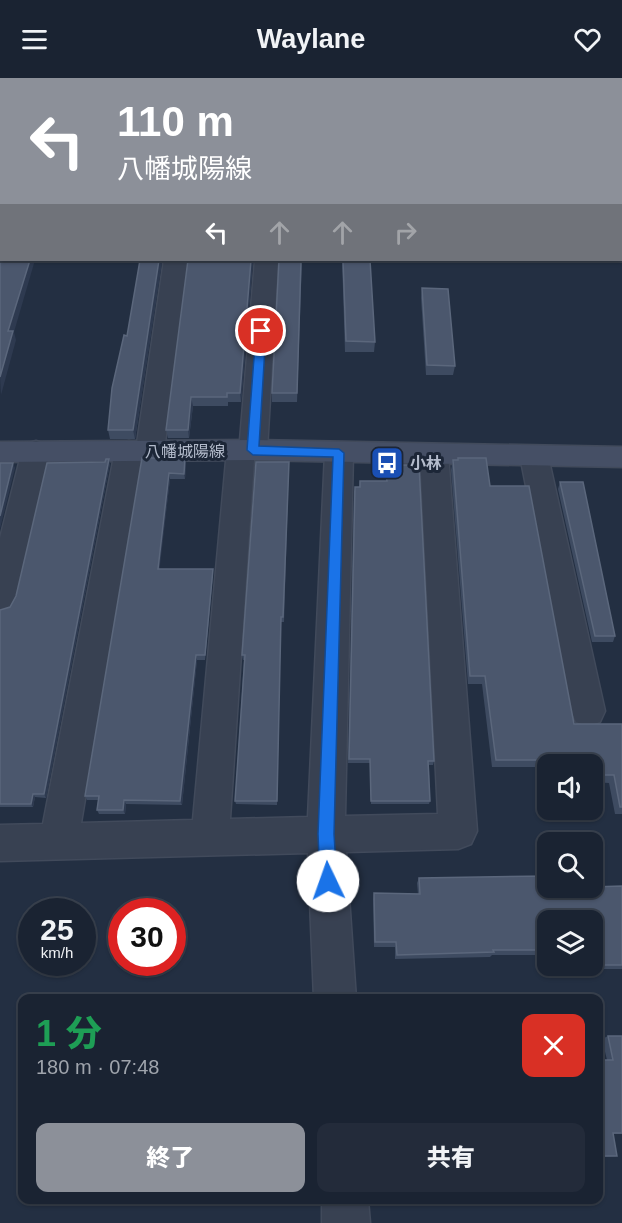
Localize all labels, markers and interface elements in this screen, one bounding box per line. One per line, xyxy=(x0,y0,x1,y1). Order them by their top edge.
icon: menu xyxy=(18,23,51,56)
icon: heart xyxy=(571,23,604,56)
text: Waylane xyxy=(257,24,365,54)
text: 110 m xyxy=(117,98,234,145)
icon: left xyxy=(18,102,96,180)
text: 八幡城陽線 xyxy=(117,154,252,184)
icon: left xyxy=(200,216,233,249)
icon: ahead xyxy=(263,216,296,249)
icon: ahead xyxy=(326,216,359,249)
icon: right xyxy=(389,216,422,249)
pin xyxy=(235,305,286,356)
icon: arrive xyxy=(244,314,277,347)
street label: 八幡城陽線 xyxy=(145,443,225,460)
bus stop icon: 小林 xyxy=(369,445,405,481)
place label: 小林 xyxy=(410,455,442,472)
map controls xyxy=(537,754,603,976)
button: sound xyxy=(537,754,603,820)
button: search xyxy=(537,832,603,898)
position arrow xyxy=(296,849,360,913)
speed limit sign: 30 xyxy=(108,898,186,976)
button: layers xyxy=(537,910,603,976)
text: 25 xyxy=(40,913,74,946)
text: km/h xyxy=(41,944,73,961)
text: 1 分 xyxy=(36,1013,102,1054)
button: close xyxy=(522,1014,585,1077)
text: 180 m · 07:48 xyxy=(36,1056,159,1078)
button: 終了 xyxy=(36,1123,305,1192)
button: 共有 xyxy=(317,1123,585,1192)

